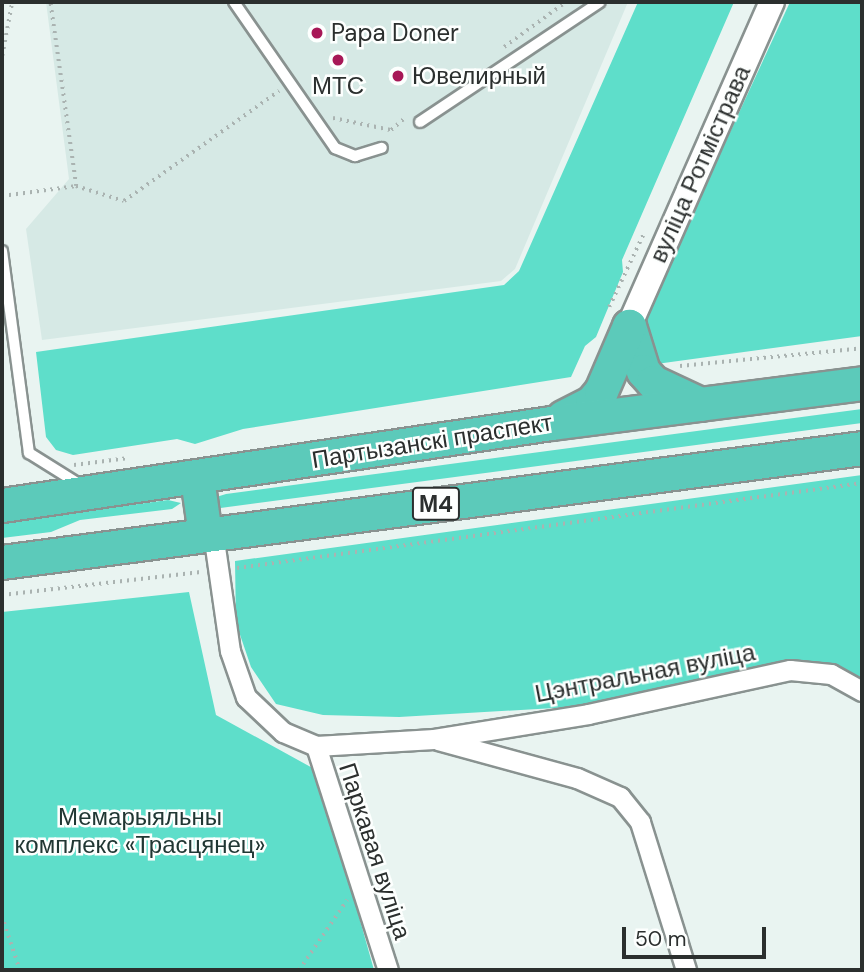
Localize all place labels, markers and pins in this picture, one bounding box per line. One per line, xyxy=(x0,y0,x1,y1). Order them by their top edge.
place label: Papa Doner xyxy=(331,19,459,47)
marker: Papa Doner xyxy=(309,25,325,41)
marker: МТС xyxy=(330,52,346,68)
place label: Ювелирный xyxy=(412,62,546,90)
marker: Ювелирный xyxy=(390,68,406,84)
place label: МТС xyxy=(312,72,364,100)

